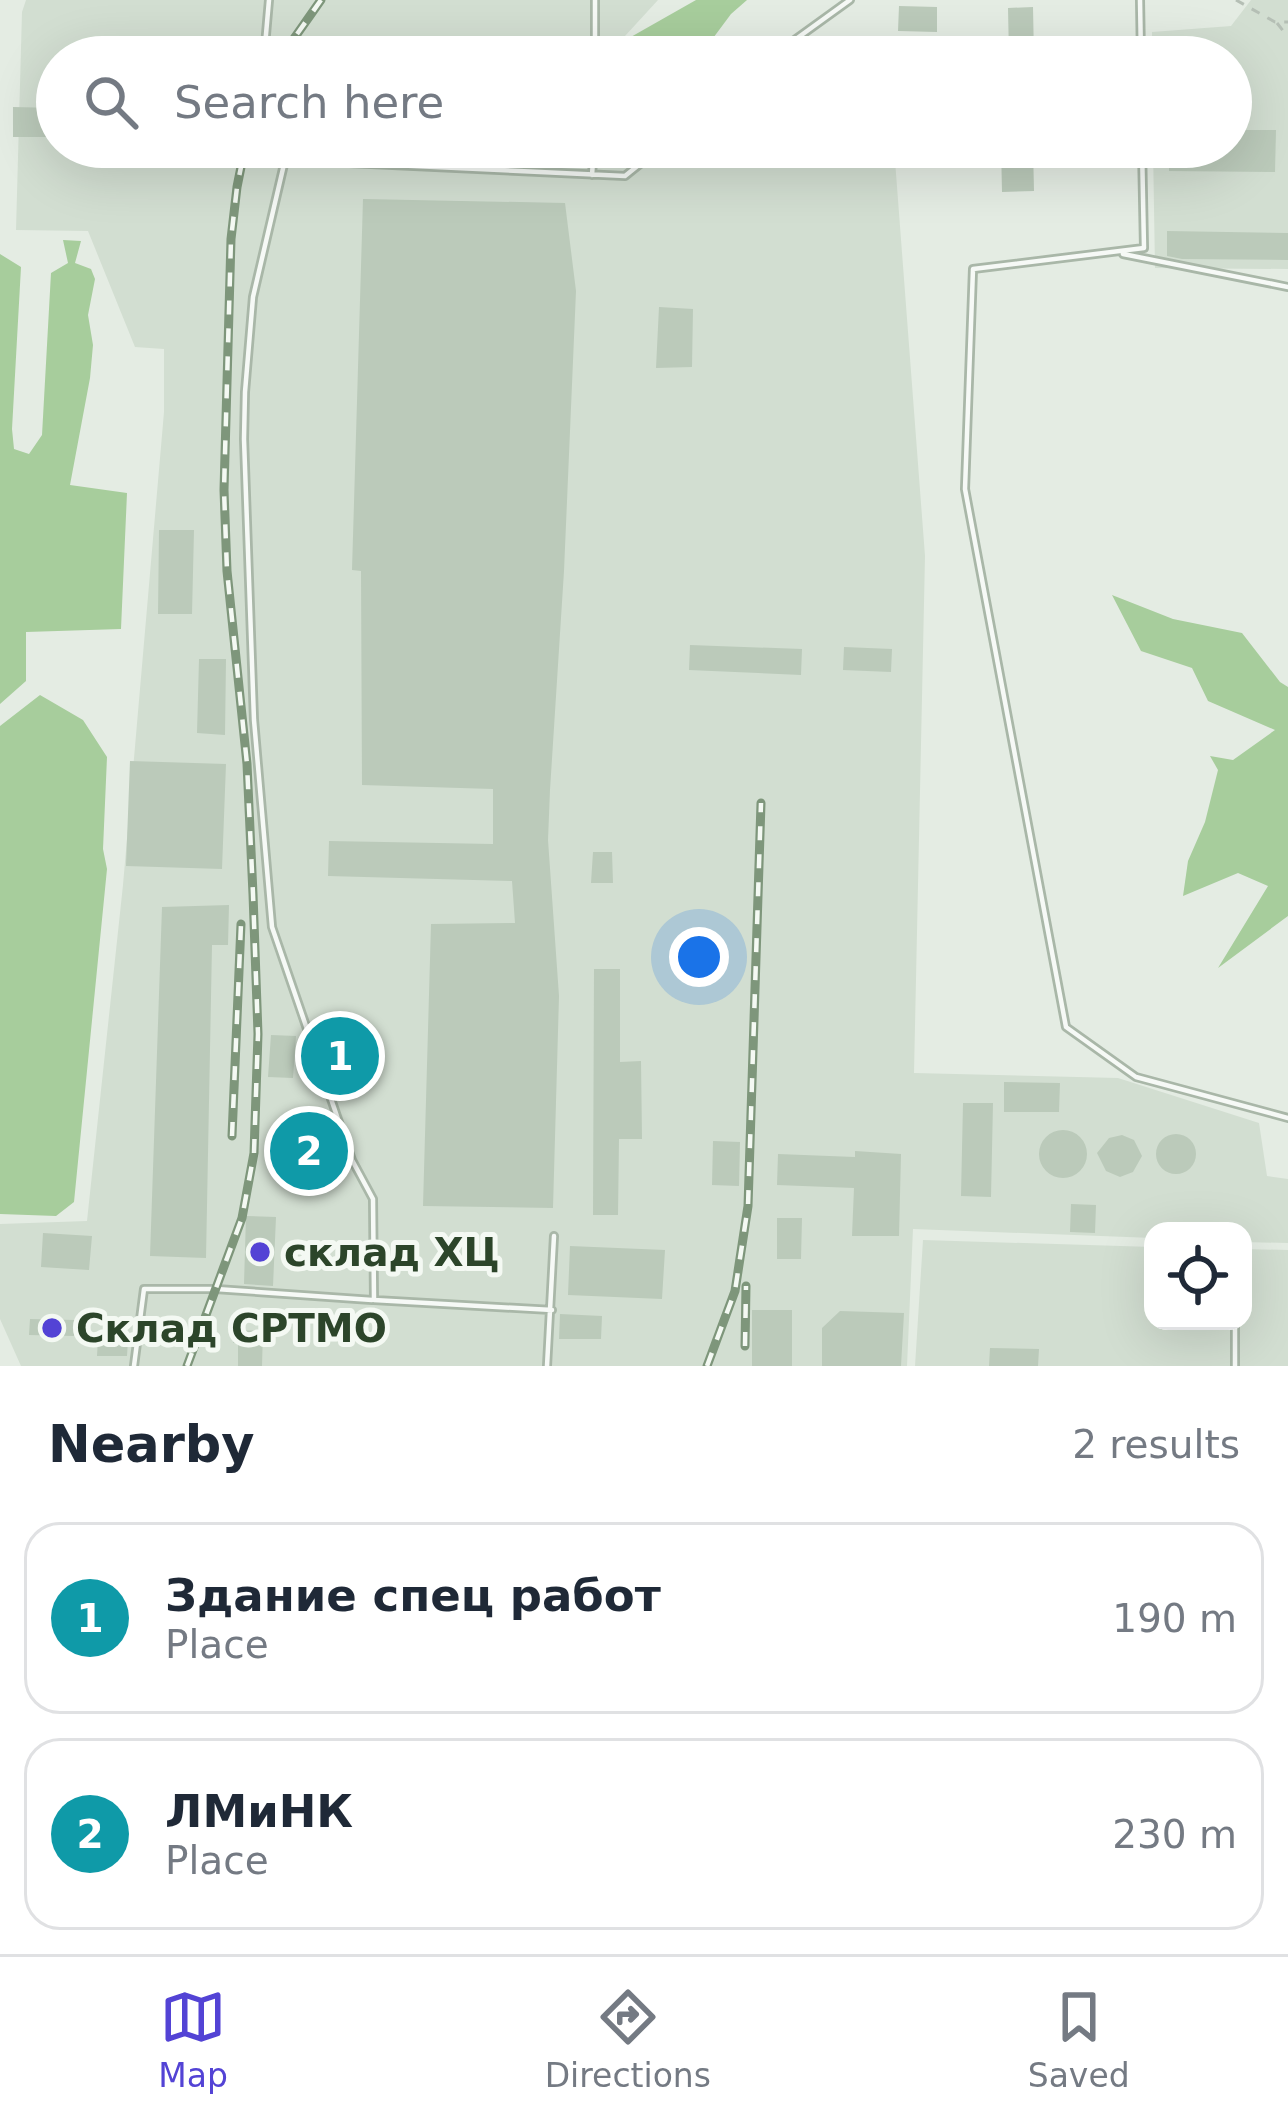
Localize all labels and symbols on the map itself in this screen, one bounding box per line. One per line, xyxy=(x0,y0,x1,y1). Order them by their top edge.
your location xyxy=(669,927,729,987)
pin: 1 xyxy=(301,1011,379,1101)
pin: 2 xyxy=(270,1106,348,1196)
place label: склад ХЦ xyxy=(284,1230,500,1275)
marker: склад ХЦ xyxy=(247,1239,273,1265)
place label: Склад СРТМО xyxy=(76,1306,387,1351)
marker: Склад СРТМО xyxy=(39,1315,65,1341)

